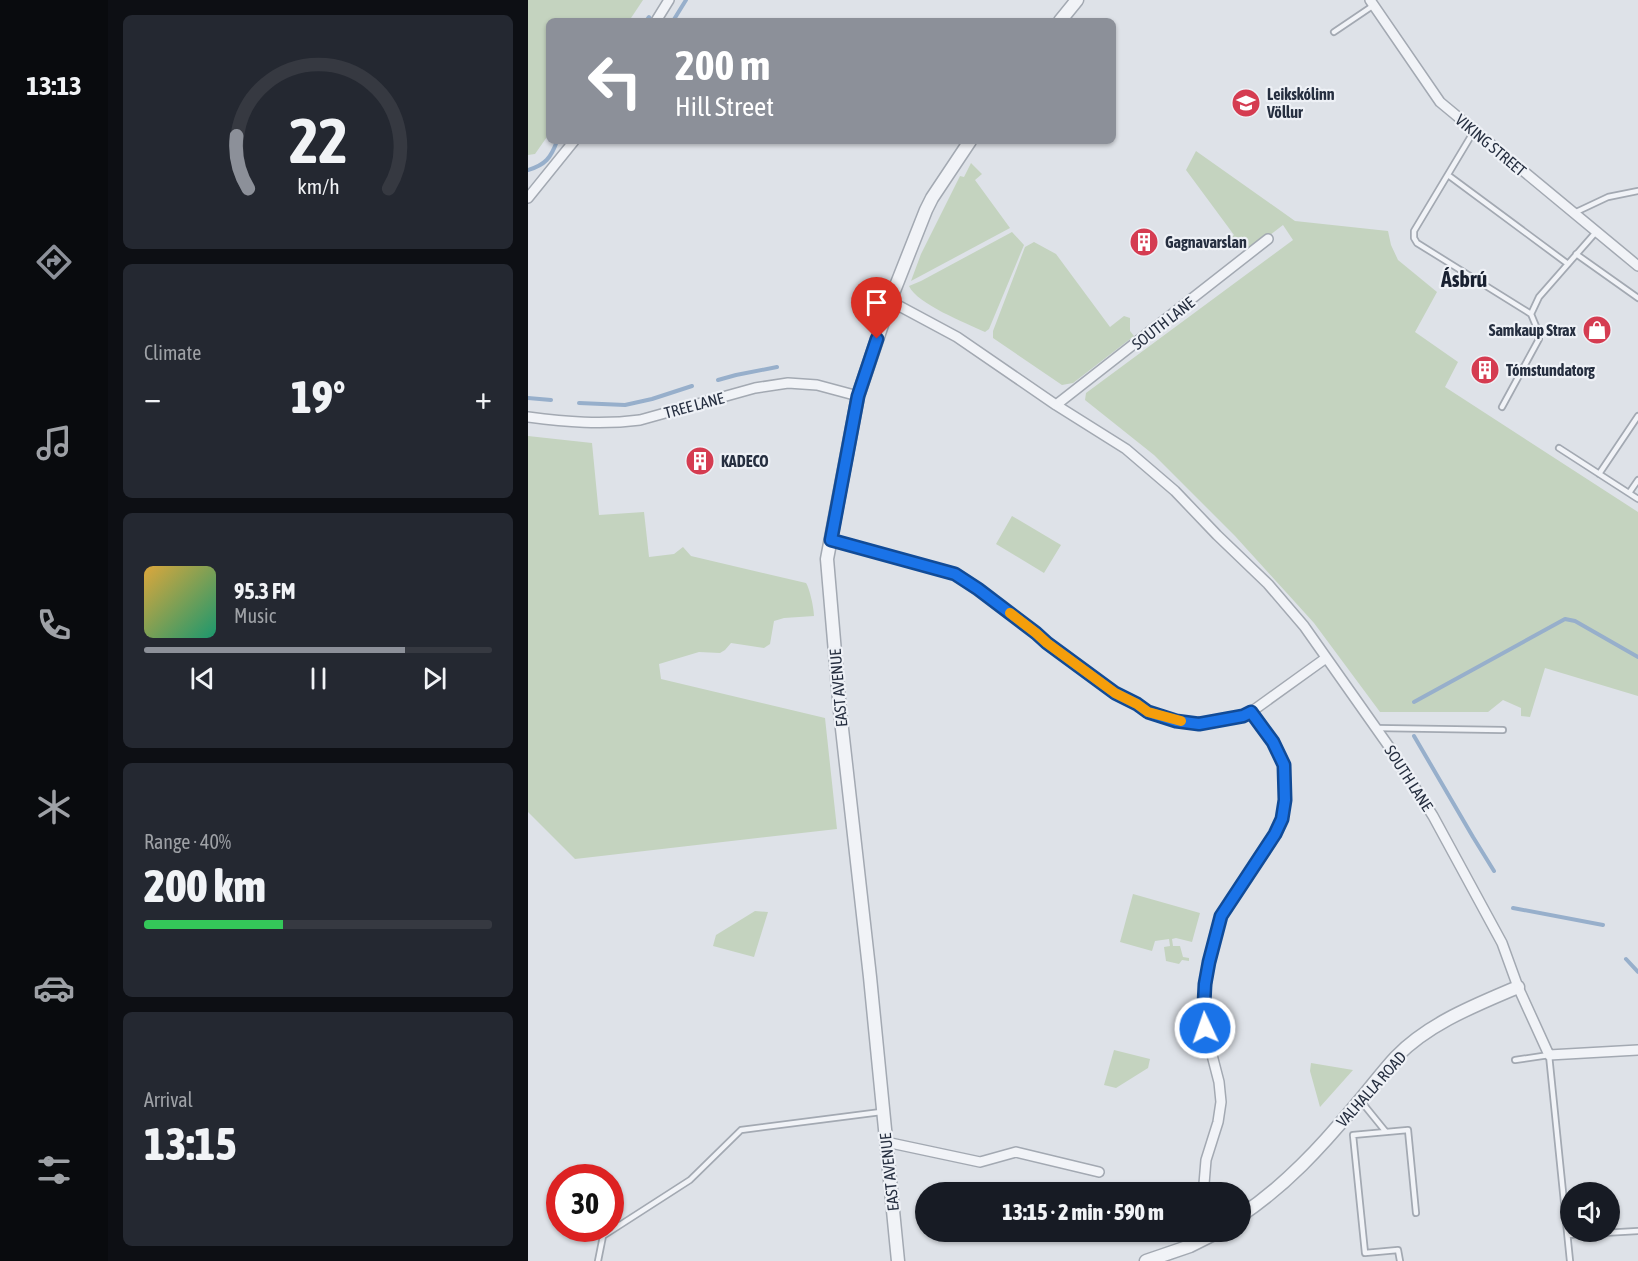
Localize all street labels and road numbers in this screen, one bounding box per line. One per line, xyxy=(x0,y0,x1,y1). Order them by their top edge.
street label: VIKING STREET xyxy=(1452,110,1530,180)
street label: SOUTH LANE xyxy=(1128,293,1198,353)
street label: TREE LANE xyxy=(662,388,726,422)
street label: EAST AVENUE xyxy=(826,648,850,728)
street label: SOUTH LANE xyxy=(1381,742,1437,814)
street label: VALHALLA ROAD xyxy=(1332,1048,1410,1130)
street label: EAST AVENUE xyxy=(876,1132,902,1212)

